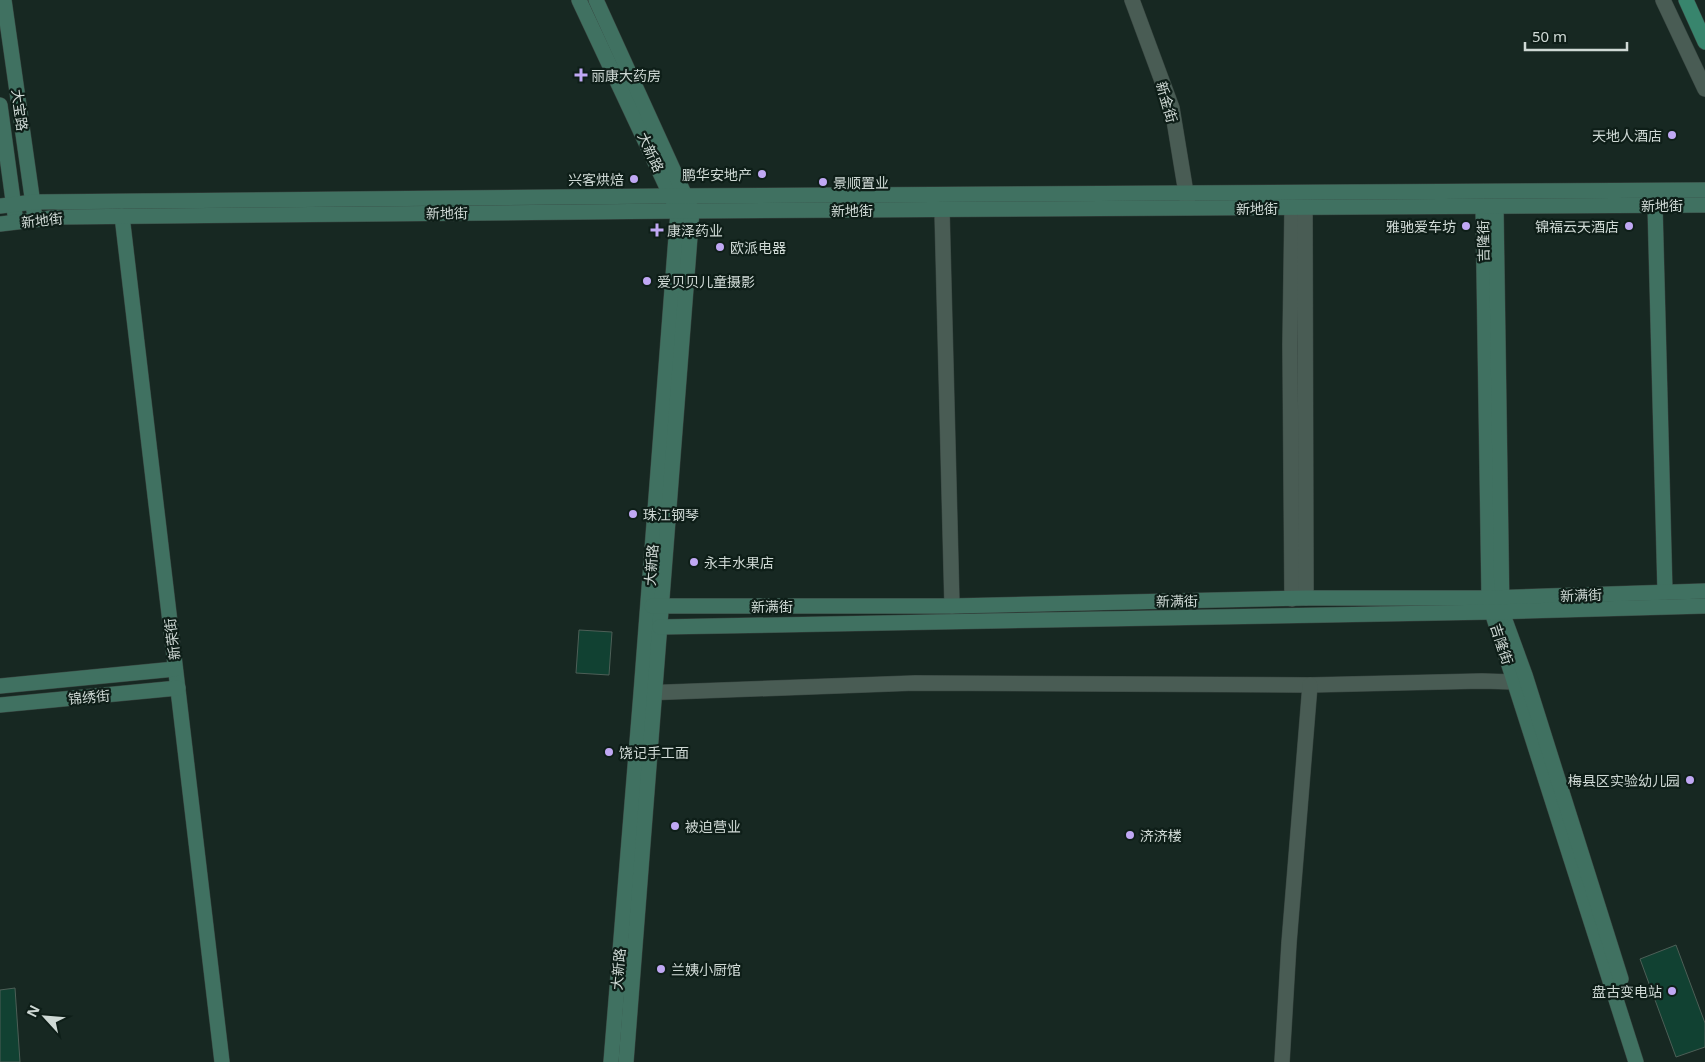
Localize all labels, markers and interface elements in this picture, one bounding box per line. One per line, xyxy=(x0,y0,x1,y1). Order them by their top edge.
scale bar xyxy=(1525,20,1628,52)
text: 50 m xyxy=(1532,26,1567,46)
place label: 丽康大药房 xyxy=(591,66,661,85)
marker: 丽康大药房 xyxy=(575,69,587,81)
street label: 新金街 xyxy=(1152,79,1182,125)
street label: 大宝路 xyxy=(8,88,32,132)
place label: 天地人酒店 xyxy=(1592,126,1662,145)
street label: 大新路 xyxy=(634,129,668,175)
marker: 天地人酒店 xyxy=(1666,129,1678,141)
place label: 鹏华安地产 xyxy=(682,165,752,184)
marker: 鹏华安地产 xyxy=(756,168,768,180)
place label: 兴客烘焙 xyxy=(568,170,624,189)
marker: 兴客烘焙 xyxy=(628,173,640,185)
place label: 景顺置业 xyxy=(833,173,889,192)
marker: 景顺置业 xyxy=(817,176,829,188)
street label: 新地街 xyxy=(1641,196,1683,215)
street label: 新地街 xyxy=(1236,199,1278,218)
street label: 新地街 xyxy=(831,201,873,220)
street label: 新地街 xyxy=(426,203,468,223)
street label: 新地街 xyxy=(20,208,64,232)
place label: 雅驰爱车坊 xyxy=(1386,217,1456,236)
place label: 锦福云天酒店 xyxy=(1535,217,1619,236)
marker: 雅驰爱车坊 xyxy=(1460,220,1472,232)
street label: 吉隆街 xyxy=(1473,220,1493,262)
marker: 锦福云天酒店 xyxy=(1623,220,1635,232)
place label: 康泽药业 xyxy=(667,221,723,240)
marker: 康泽药业 xyxy=(651,224,663,236)
place label: 欧派电器 xyxy=(730,238,786,257)
marker: 欧派电器 xyxy=(714,241,726,253)
place label: 爱贝贝儿童摄影 xyxy=(657,272,755,291)
marker: 爱贝贝儿童摄影 xyxy=(641,275,653,287)
place label: 珠江钢琴 xyxy=(643,505,699,524)
marker: 珠江钢琴 xyxy=(627,508,639,520)
street label: 大新路 xyxy=(640,543,662,587)
place label: 永丰水果店 xyxy=(704,553,774,572)
marker: 永丰水果店 xyxy=(688,556,700,568)
street label: 新满街 xyxy=(1560,585,1602,605)
street label: 新满街 xyxy=(1156,591,1198,611)
street label: 新满街 xyxy=(751,597,793,616)
street label: 新荣街 xyxy=(160,617,184,661)
street label: 吉隆街 xyxy=(1486,621,1518,667)
street label: 锦绣街 xyxy=(67,686,111,708)
place label: 饶记手工面 xyxy=(619,743,689,762)
marker: 饶记手工面 xyxy=(603,746,615,758)
place label: 梅县区实验幼儿园 xyxy=(1568,771,1680,790)
marker: 梅县区实验幼儿园 xyxy=(1684,774,1696,786)
place label: 被迫营业 xyxy=(685,817,741,836)
marker: 被迫营业 xyxy=(669,820,681,832)
place label: 济济楼 xyxy=(1140,826,1182,845)
marker: 济济楼 xyxy=(1124,829,1136,841)
street label: 大新路 xyxy=(607,947,629,991)
place label: 兰姨小厨馆 xyxy=(671,960,741,979)
marker: 兰姨小厨馆 xyxy=(655,963,667,975)
place label: 盘古变电站 xyxy=(1592,982,1662,1001)
marker: 盘古变电站 xyxy=(1666,985,1678,997)
north arrow xyxy=(20,992,70,1042)
text: N xyxy=(22,1002,44,1020)

